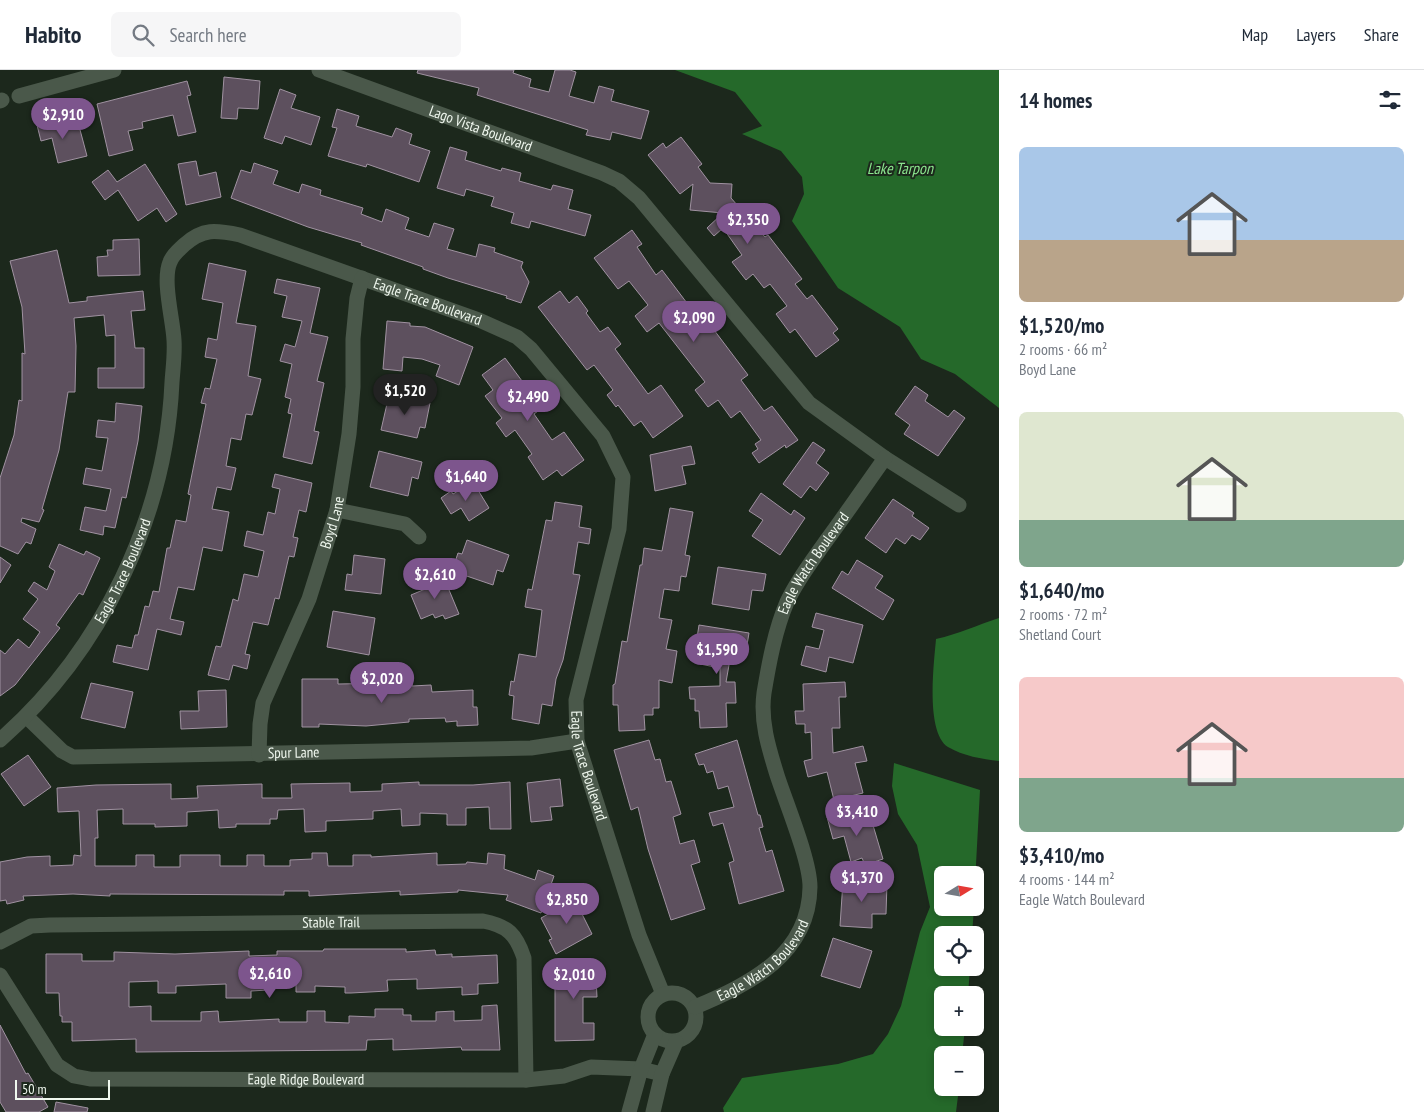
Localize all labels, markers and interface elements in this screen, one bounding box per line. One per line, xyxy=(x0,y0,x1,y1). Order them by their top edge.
search box xyxy=(111,12,461,57)
text: Habito xyxy=(25,19,81,50)
icon: search xyxy=(129,21,157,49)
text: Search here xyxy=(169,23,247,47)
text: Map xyxy=(1242,23,1268,46)
text: Layers xyxy=(1296,23,1336,46)
text: Share xyxy=(1364,23,1399,46)
icon: filters xyxy=(1376,86,1404,114)
text: 14 homes xyxy=(1019,87,1092,114)
pin: $2,910 xyxy=(22,98,104,140)
street label: Lago Vista Boulevard xyxy=(427,101,535,156)
text: $2,910 xyxy=(42,104,84,124)
water label: Lake Tarpon xyxy=(867,158,934,178)
icon: home xyxy=(1167,179,1257,269)
pin: $2,350 xyxy=(707,202,789,245)
text: $2,350 xyxy=(727,209,769,229)
street label: Eagle Trace Boulevard xyxy=(371,273,484,329)
pin: $2,090 xyxy=(653,300,735,343)
text: $2,090 xyxy=(673,307,715,327)
text: $1,520/mo xyxy=(1019,312,1104,339)
text: 2 rooms · 66 m² xyxy=(1019,339,1107,359)
text: Boyd Lane xyxy=(1019,359,1076,379)
pin: $1,520 xyxy=(364,374,446,416)
text: $1,520 xyxy=(384,380,426,400)
pin: $2,490 xyxy=(487,380,569,422)
text: $2,490 xyxy=(507,386,549,406)
icon: home xyxy=(1167,444,1257,534)
pin: $1,640 xyxy=(425,460,507,502)
text: $1,640 xyxy=(445,466,487,486)
street label: Boyd Lane xyxy=(315,495,348,551)
street label: Eagle Watch Boulevard xyxy=(773,508,853,617)
street label: Eagle Trace Boulevard xyxy=(90,516,155,627)
pin: $2,610 xyxy=(394,558,476,600)
text: $2,610 xyxy=(414,564,456,584)
text: $1,640/mo xyxy=(1019,577,1104,604)
text: 2 rooms · 72 m² xyxy=(1019,604,1107,624)
text: Shetland Court xyxy=(1019,624,1101,644)
pin: $1,590 xyxy=(676,632,758,675)
text: $1,590 xyxy=(696,639,738,659)
pin: $2,020 xyxy=(341,662,423,704)
text: $2,020 xyxy=(361,668,403,688)
icon: home xyxy=(1167,709,1257,799)
street label: Eagle Trace Boulevard xyxy=(567,710,612,823)
street label: Spur Lane xyxy=(268,742,320,762)
pin: $3,410 xyxy=(816,794,898,837)
text: $3,410 xyxy=(836,801,878,821)
text: $3,410/mo xyxy=(1019,842,1104,869)
pin: $1,370 xyxy=(821,860,903,903)
north arrow xyxy=(934,866,984,916)
map controls xyxy=(934,866,984,1096)
text: $1,370 xyxy=(841,867,883,887)
text: 4 rooms · 144 m² xyxy=(1019,869,1115,889)
pin: $2,850 xyxy=(526,882,608,925)
text: $2,850 xyxy=(546,889,588,909)
text: Eagle Watch Boulevard xyxy=(1019,889,1145,909)
street label: Stable Trail xyxy=(302,912,361,932)
street label: Eagle Watch Boulevard xyxy=(714,917,812,1005)
button: locate xyxy=(934,926,984,976)
pin: $2,610 xyxy=(229,956,311,999)
pin: $2,010 xyxy=(533,958,615,1000)
text: $2,610 xyxy=(249,963,291,983)
text: $2,010 xyxy=(553,964,595,984)
button: + xyxy=(934,986,984,1036)
button: − xyxy=(934,1046,984,1096)
street label: Eagle Ridge Boulevard xyxy=(248,1069,364,1089)
scale bar xyxy=(15,1077,110,1100)
text: 50 m xyxy=(22,1080,47,1098)

